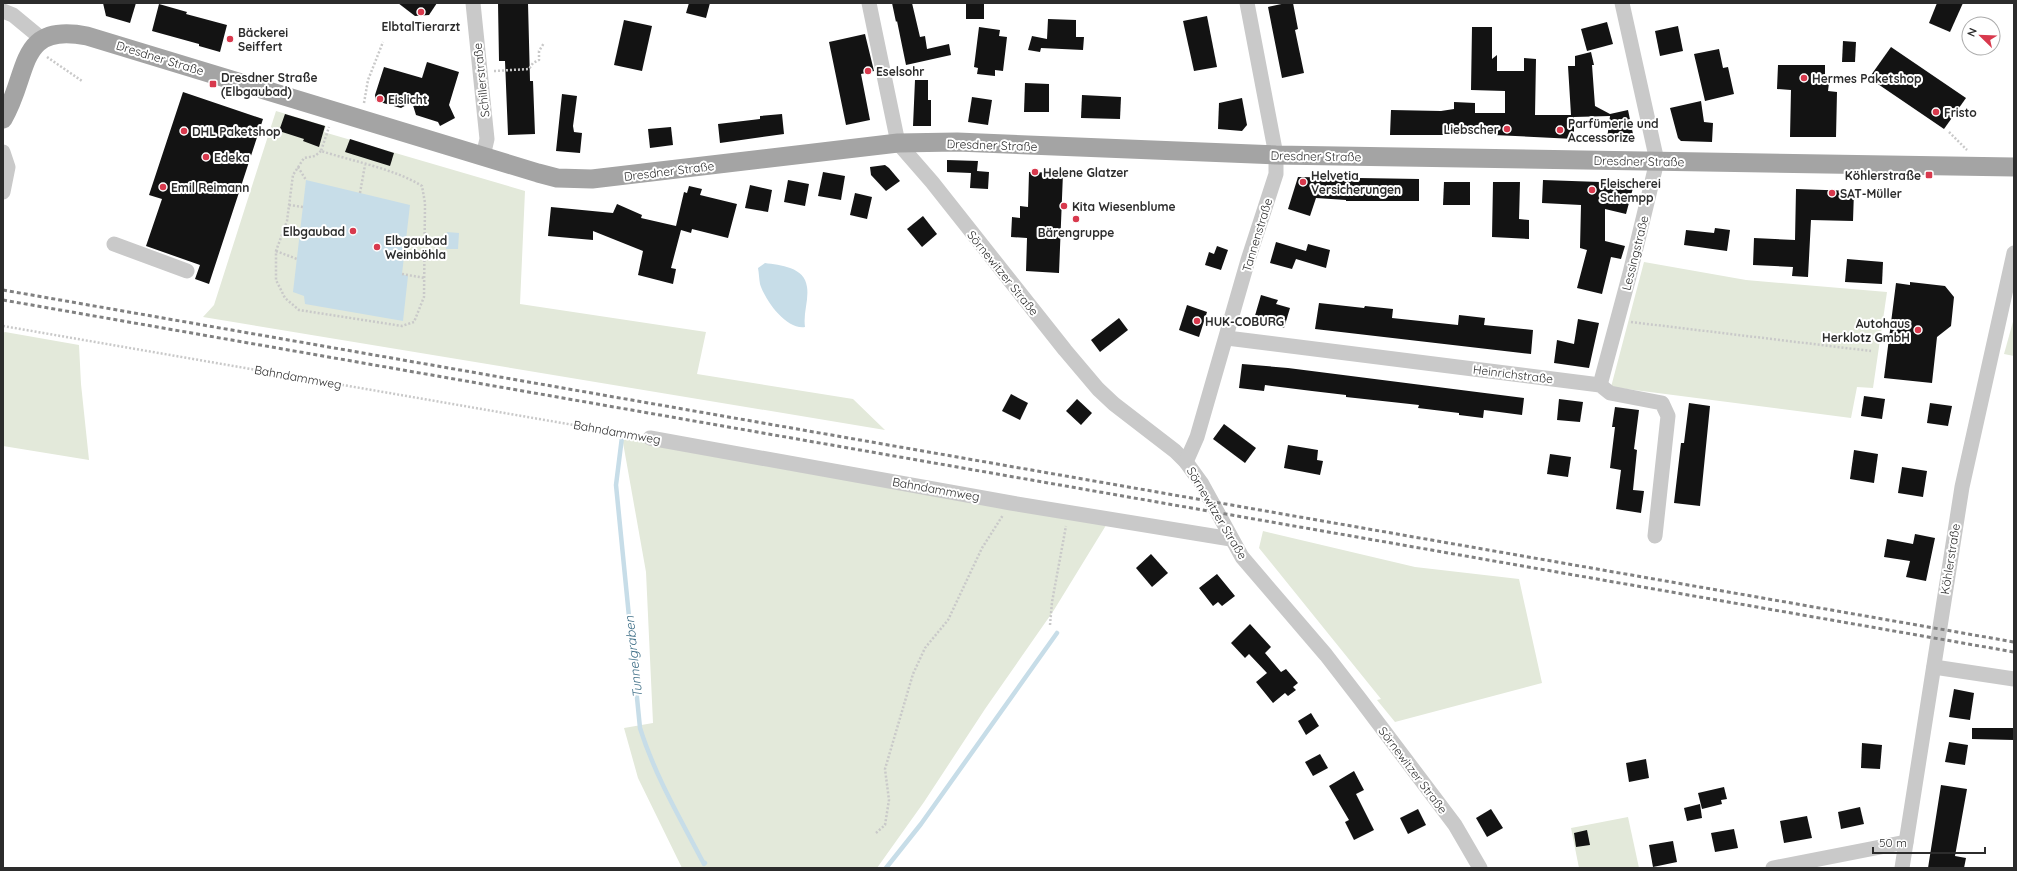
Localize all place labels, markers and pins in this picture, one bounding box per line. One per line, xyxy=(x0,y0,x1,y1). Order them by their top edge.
marker: ElbtalTierarzt xyxy=(416,7,426,17)
place label: ElbtalTierarzt xyxy=(382,19,461,34)
place label: Bäckerei Seiffert xyxy=(238,25,288,54)
marker: Bäckerei Seiffert xyxy=(225,34,235,44)
place label: Eselsohr xyxy=(876,64,924,79)
marker: Eselsohr xyxy=(863,66,873,76)
place label: Dresdner Straße (Elbgaubad) xyxy=(221,70,317,99)
place label: Hermes Paketshop xyxy=(1812,71,1922,86)
marker: Hermes Paketshop xyxy=(1799,73,1809,83)
marker: Dresdner Straße (Elbgaubad) xyxy=(208,79,218,89)
place label: Eislicht xyxy=(388,92,428,107)
marker: Eislicht xyxy=(375,94,385,104)
place label: Fristo xyxy=(1944,105,1977,120)
marker: Fristo xyxy=(1931,107,1941,117)
place label: Parfümerie und Accessorize xyxy=(1568,116,1659,145)
place label: Liebscher xyxy=(1443,122,1499,137)
place label: DHL Paketshop xyxy=(192,124,281,139)
marker: Liebscher xyxy=(1502,124,1512,134)
marker: Parfümerie und Accessorize xyxy=(1555,125,1565,135)
marker: DHL Paketshop xyxy=(179,126,189,136)
place label: Edeka xyxy=(214,150,250,165)
marker: Edeka xyxy=(201,152,211,162)
place label: Helene Glatzer xyxy=(1043,165,1129,180)
marker: Helene Glatzer xyxy=(1030,167,1040,177)
place label: Helvetia Versicherungen xyxy=(1311,168,1401,197)
place label: Köhlerstraße xyxy=(1845,168,1921,183)
marker: Köhlerstraße xyxy=(1924,170,1934,180)
place label: Fleischerei Schempp xyxy=(1600,176,1661,205)
marker: Helvetia Versicherungen xyxy=(1298,177,1308,187)
place label: Emil Reimann xyxy=(171,180,249,195)
marker: Emil Reimann xyxy=(158,182,168,192)
marker: Fleischerei Schempp xyxy=(1587,185,1597,195)
place label: SAT-Müller xyxy=(1840,186,1902,201)
marker: SAT-Müller xyxy=(1827,188,1837,198)
place label: Kita Wiesenblume xyxy=(1072,199,1176,214)
marker: Kita Wiesenblume xyxy=(1059,201,1069,211)
marker: Bärengruppe xyxy=(1071,214,1081,224)
place label: Elbgaubad xyxy=(283,224,345,239)
place label: Bärengruppe xyxy=(1038,225,1114,240)
marker: Elbgaubad xyxy=(348,226,358,236)
place label: Elbgaubad Weinböhla xyxy=(385,233,447,262)
marker: Elbgaubad Weinböhla xyxy=(372,242,382,252)
place label: HUK-COBURG xyxy=(1205,314,1284,329)
marker: HUK-COBURG xyxy=(1192,316,1202,326)
place label: Autohaus Herklotz GmbH xyxy=(1822,316,1910,345)
marker: Autohaus Herklotz GmbH xyxy=(1913,325,1923,335)

